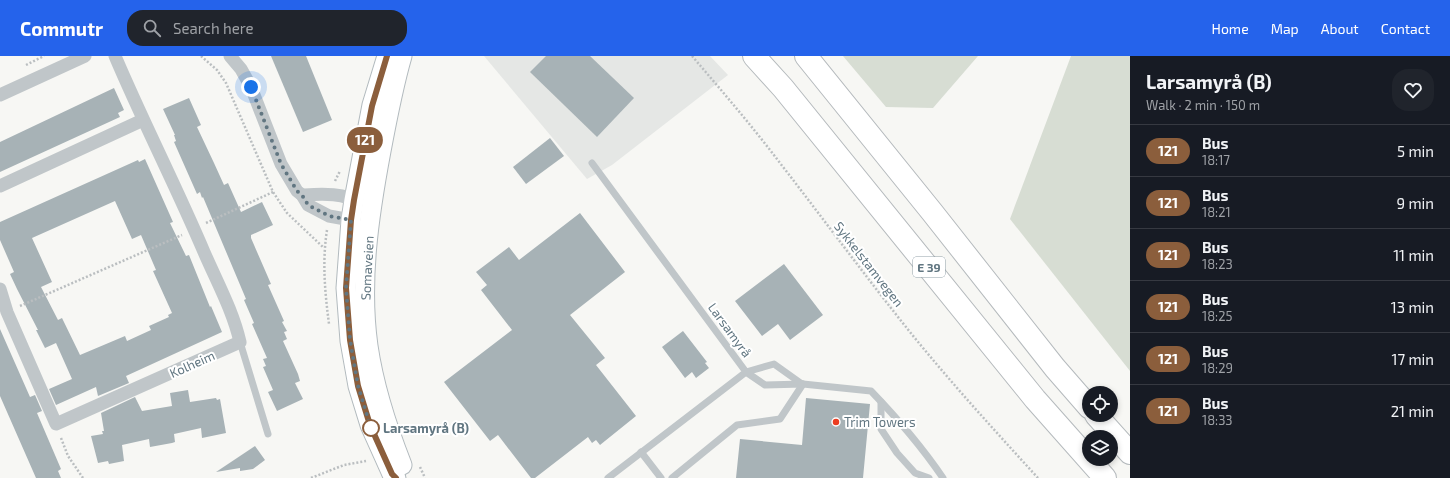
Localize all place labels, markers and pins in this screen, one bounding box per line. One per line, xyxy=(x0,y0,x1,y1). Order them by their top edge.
place label: Trim Towers xyxy=(844,414,916,430)
marker: Trim Towers xyxy=(831,417,841,427)
marker: Larsamyrå (B) xyxy=(362,419,380,437)
place label: Larsamyrå (B) xyxy=(383,420,469,436)

